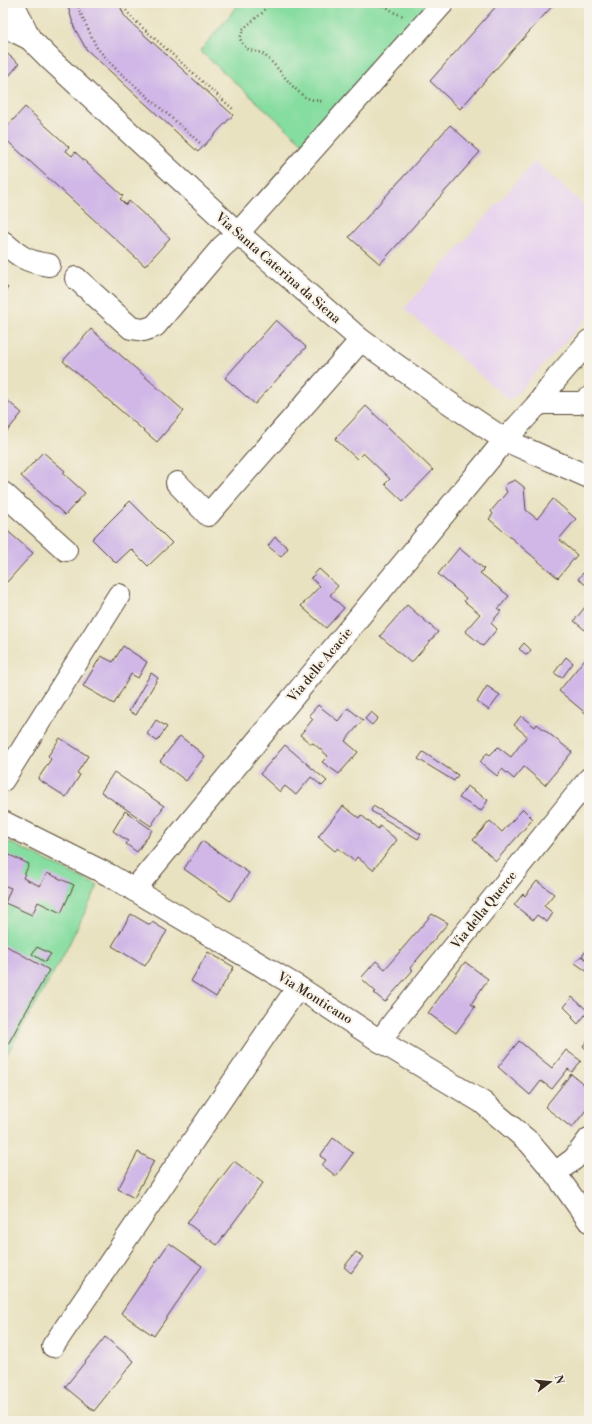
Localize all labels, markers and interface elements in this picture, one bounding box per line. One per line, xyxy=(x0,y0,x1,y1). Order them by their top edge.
street label: Via Santa Caterina da Siena xyxy=(211,208,344,327)
street label: Via delle Acacie xyxy=(284,624,356,706)
street label: Via della Querce xyxy=(447,867,521,953)
street label: Via Monticano xyxy=(274,968,356,1028)
north arrow xyxy=(530,1362,570,1402)
text: N xyxy=(551,1373,567,1386)

